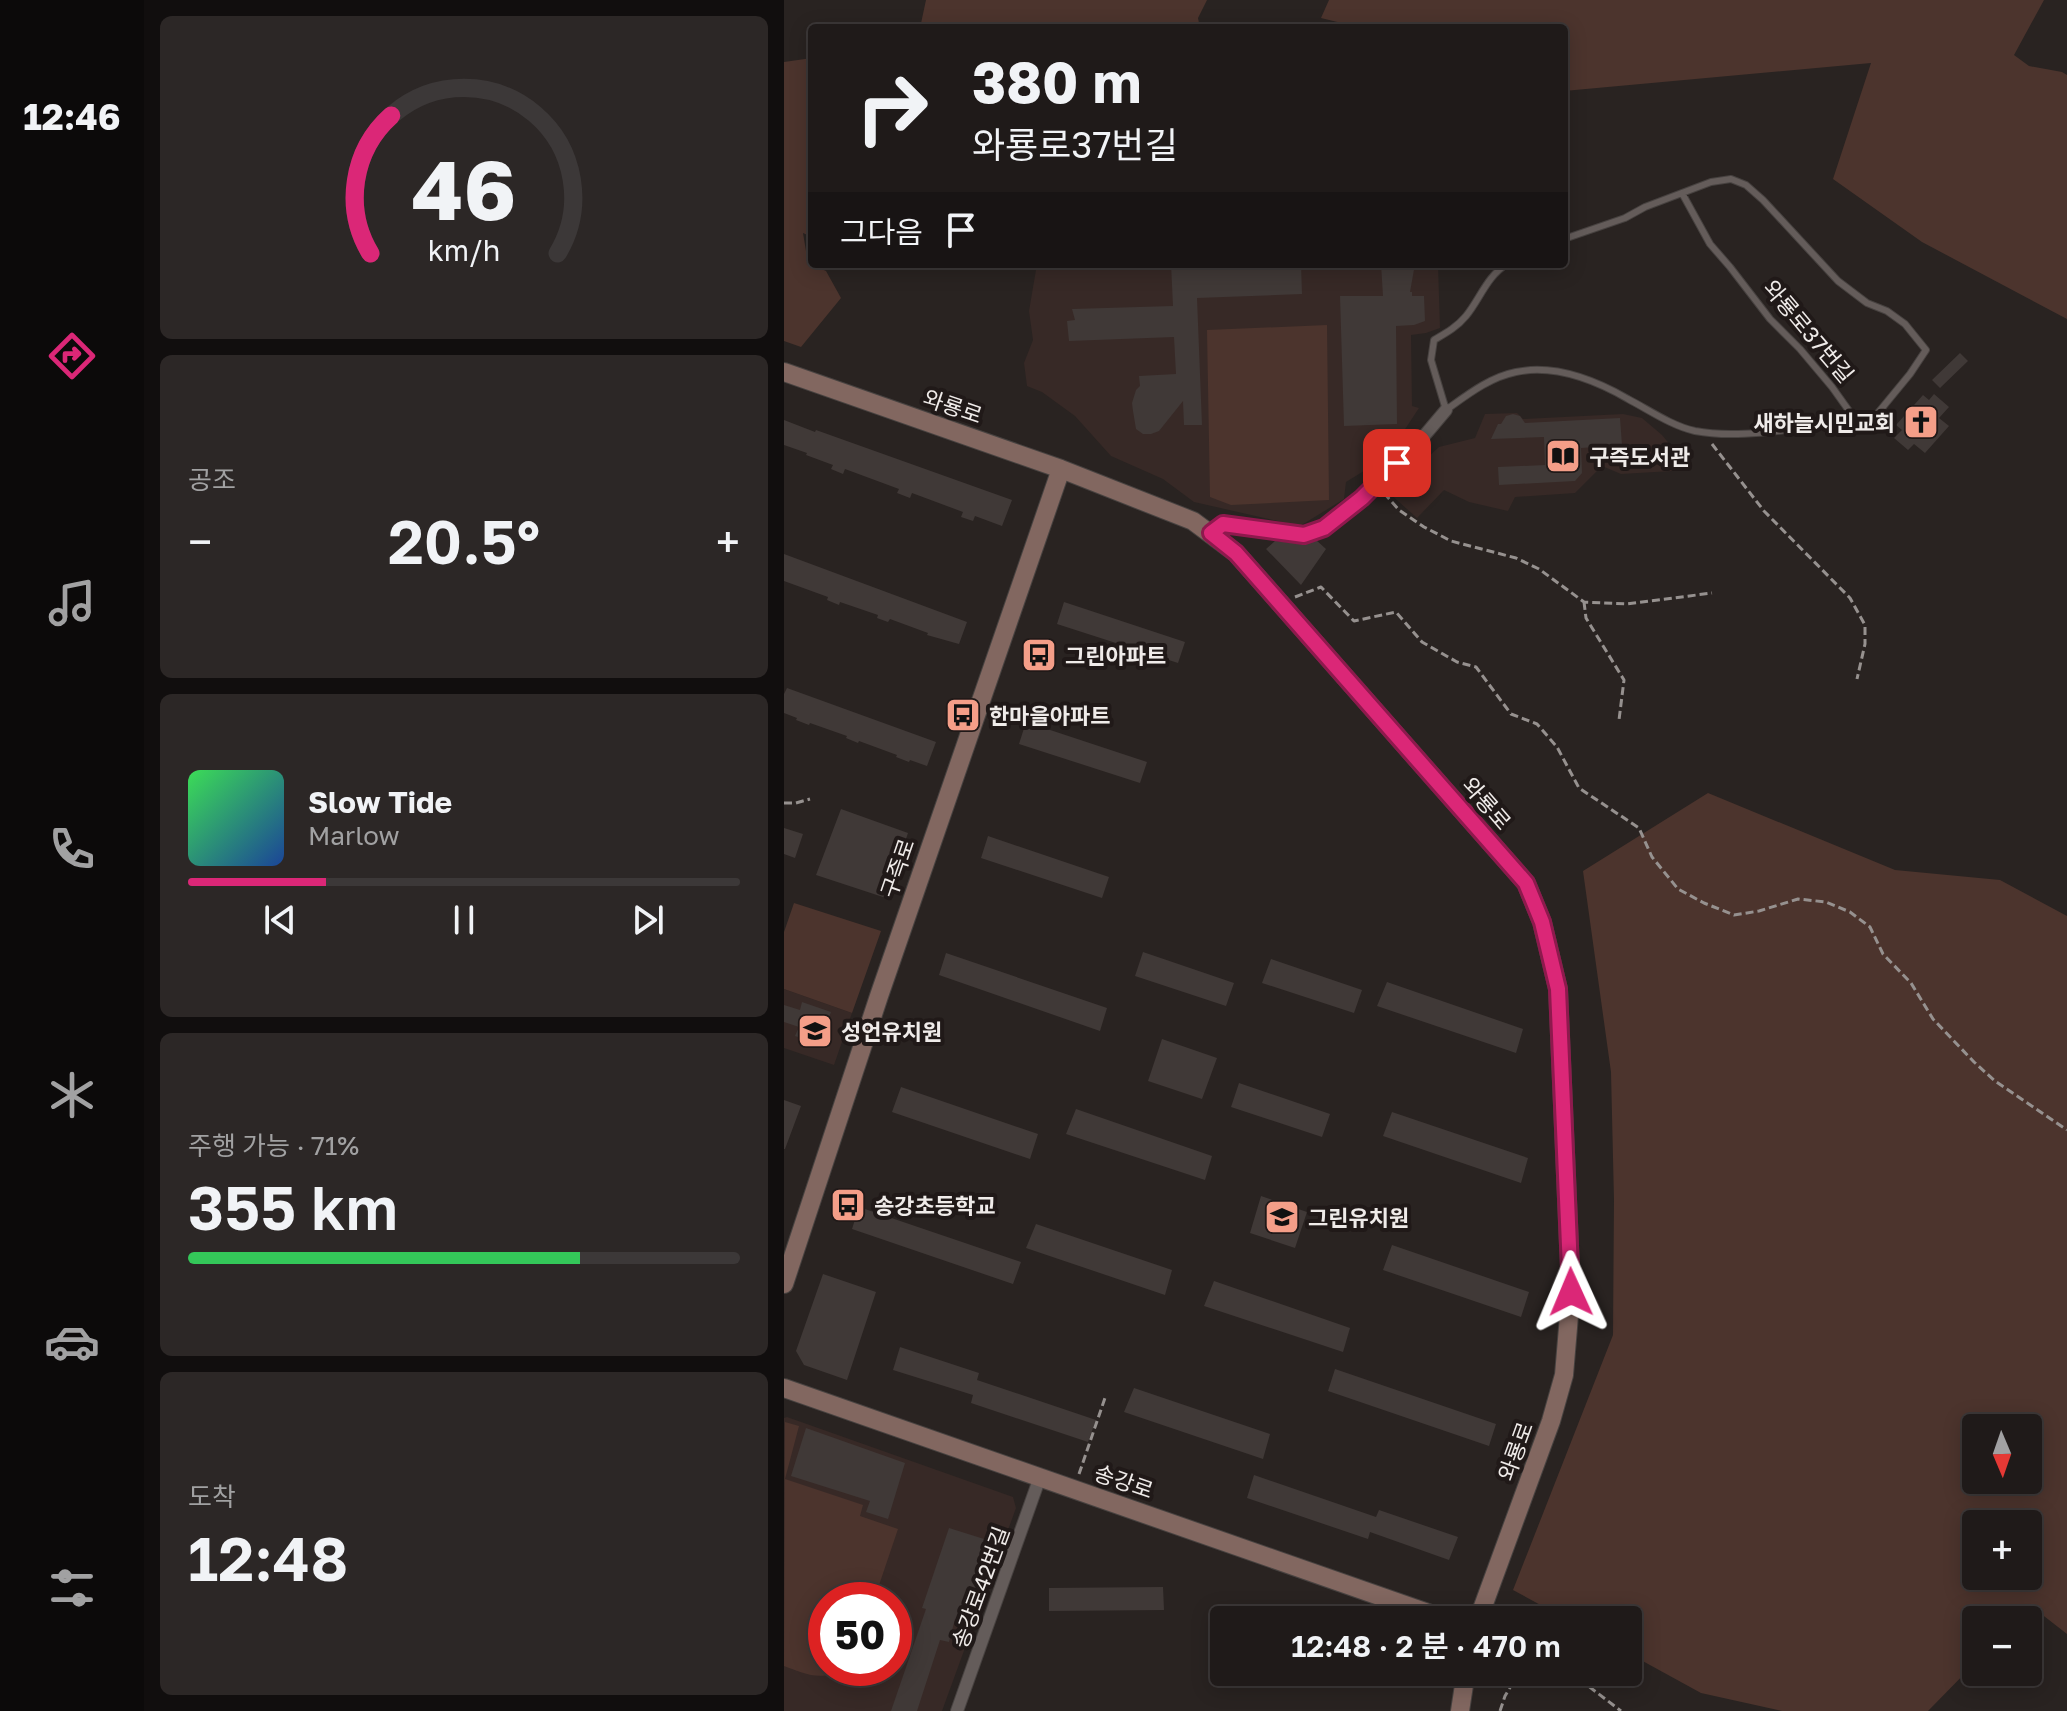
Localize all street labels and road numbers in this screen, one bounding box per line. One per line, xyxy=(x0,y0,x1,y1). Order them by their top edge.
street label: 와룡로37번길 xyxy=(1758,274,1860,388)
street label: 와룡로 xyxy=(920,383,986,429)
street label: 와룡로 xyxy=(1457,771,1517,835)
street label: 구즉로 xyxy=(874,835,920,901)
street label: 와룡로 xyxy=(1492,1418,1538,1484)
street label: 송강로 xyxy=(1091,1458,1157,1504)
street label: 송강로42번길 xyxy=(946,1523,1014,1651)

